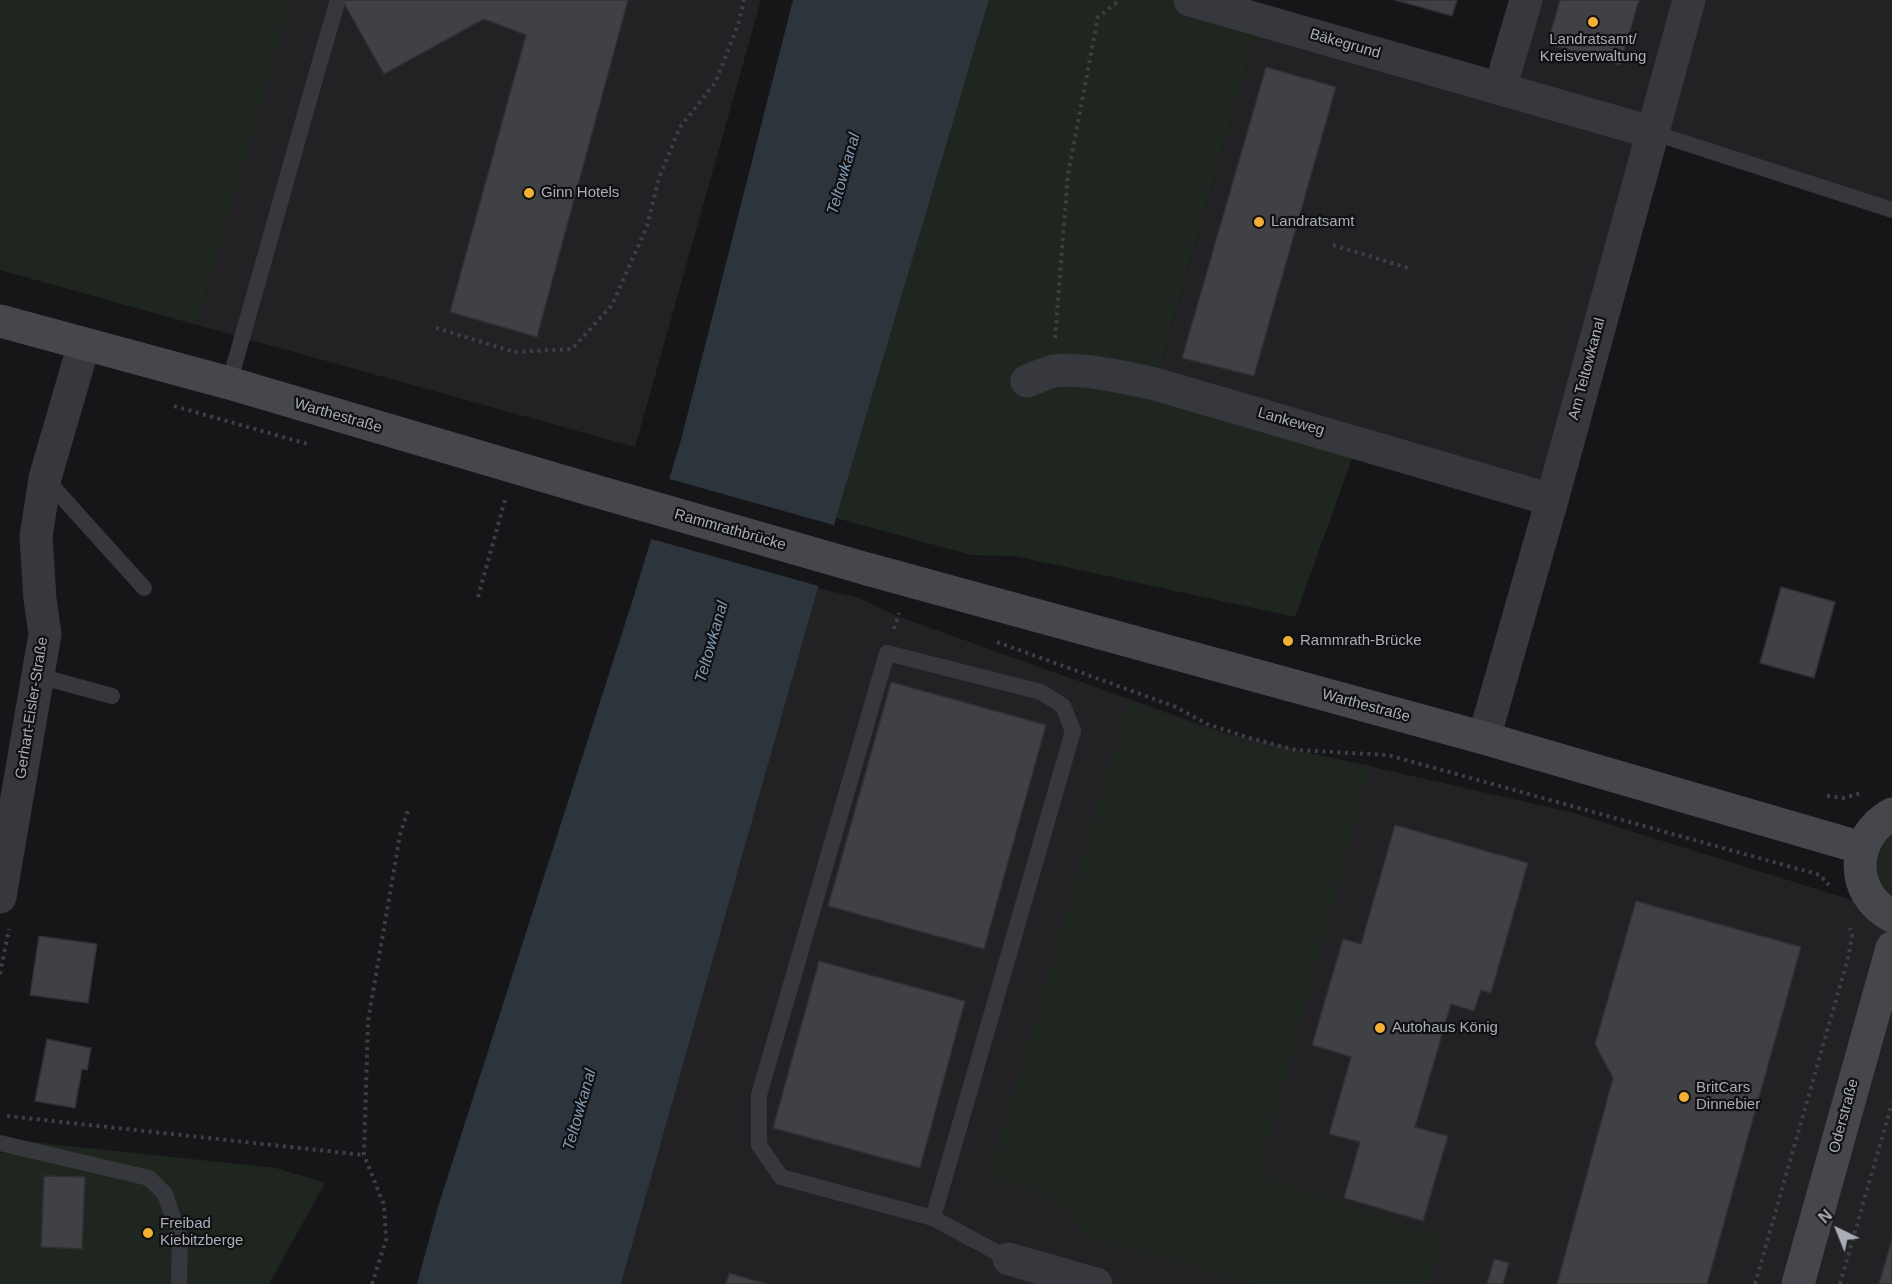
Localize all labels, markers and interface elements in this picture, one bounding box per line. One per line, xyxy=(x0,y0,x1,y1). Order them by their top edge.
marker: Landratsamt/ Kreisverwaltung xyxy=(1586,15,1600,29)
street label: Bäkegrund xyxy=(1308,25,1382,63)
place label: Landratsamt/ Kreisverwaltung xyxy=(1540,31,1646,66)
water label: Teltowkanal xyxy=(823,131,865,217)
place label: Ginn Hotels xyxy=(541,184,619,202)
marker: Ginn Hotels xyxy=(522,186,536,200)
place label: Landratsamt xyxy=(1271,213,1354,231)
marker: Landratsamt xyxy=(1252,215,1266,229)
street label: Am Teltowkanal xyxy=(1565,316,1609,422)
street label: Warthestraße xyxy=(292,395,384,437)
street label: Lankeweg xyxy=(1256,404,1326,440)
street label: Rammrathbrücke xyxy=(672,505,788,555)
water label: Teltowkanal xyxy=(691,599,733,685)
place label: Rammrath-Brücke xyxy=(1300,632,1422,650)
marker: Rammrath-Brücke xyxy=(1281,634,1295,648)
street label: Gerhart-Eisler-Straße xyxy=(12,636,52,780)
street label: Warthestraße xyxy=(1320,686,1412,726)
place label: Autohaus König xyxy=(1392,1019,1498,1037)
marker: Autohaus König xyxy=(1373,1021,1387,1035)
water label: Teltowkanal xyxy=(559,1067,601,1153)
street label: Oderstraße xyxy=(1825,1077,1863,1155)
place label: BritCars Dinnebier xyxy=(1696,1079,1760,1114)
marker: BritCars Dinnebier xyxy=(1677,1090,1691,1104)
north arrow xyxy=(1808,1200,1868,1260)
text: N xyxy=(1815,1206,1835,1227)
place label: Freibad Kiebitzberge xyxy=(160,1215,243,1250)
marker: Freibad Kiebitzberge xyxy=(141,1226,155,1240)

